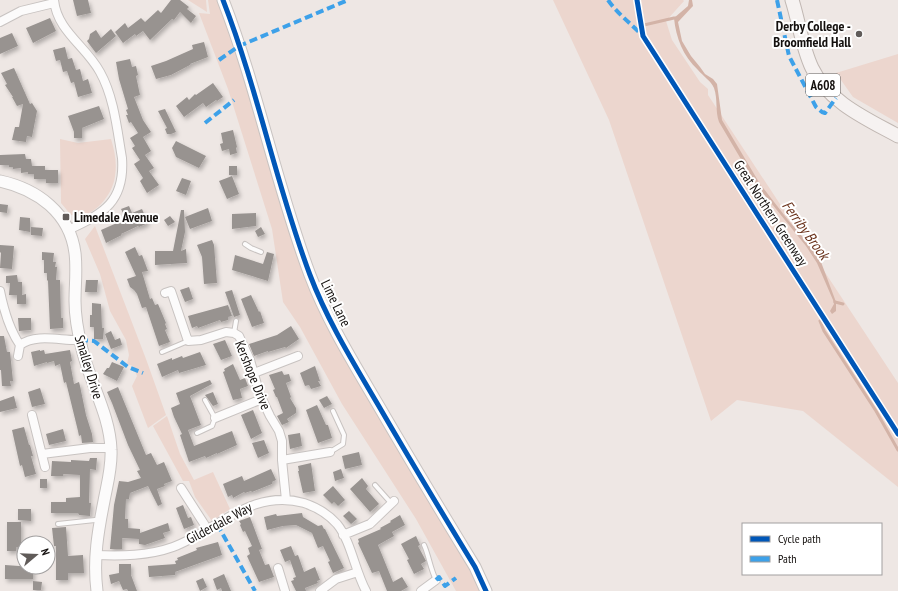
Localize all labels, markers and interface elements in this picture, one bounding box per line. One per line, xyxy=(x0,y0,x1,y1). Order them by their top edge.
place label: Derby College - Broomfield Hall xyxy=(773,17,852,51)
marker: Derby College - Broomfield Hall xyxy=(854,29,864,39)
road number: A608 xyxy=(806,74,840,96)
street label: Great Northern Greenway xyxy=(730,157,812,270)
water label: Ferriby Brook xyxy=(778,197,835,265)
place label: Limedale Avenue xyxy=(74,208,159,226)
marker: Limedale Avenue xyxy=(61,212,71,222)
street label: Lime Lane xyxy=(317,277,355,330)
street label: Smalley Drive xyxy=(71,333,107,401)
street label: Kershope Drive xyxy=(231,338,275,412)
street label: Gilderdale Way xyxy=(183,498,256,548)
legend xyxy=(742,523,882,575)
text: Cycle path xyxy=(778,531,821,546)
north arrow xyxy=(16,535,56,575)
text: N xyxy=(38,547,53,557)
text: Path xyxy=(778,551,796,566)

